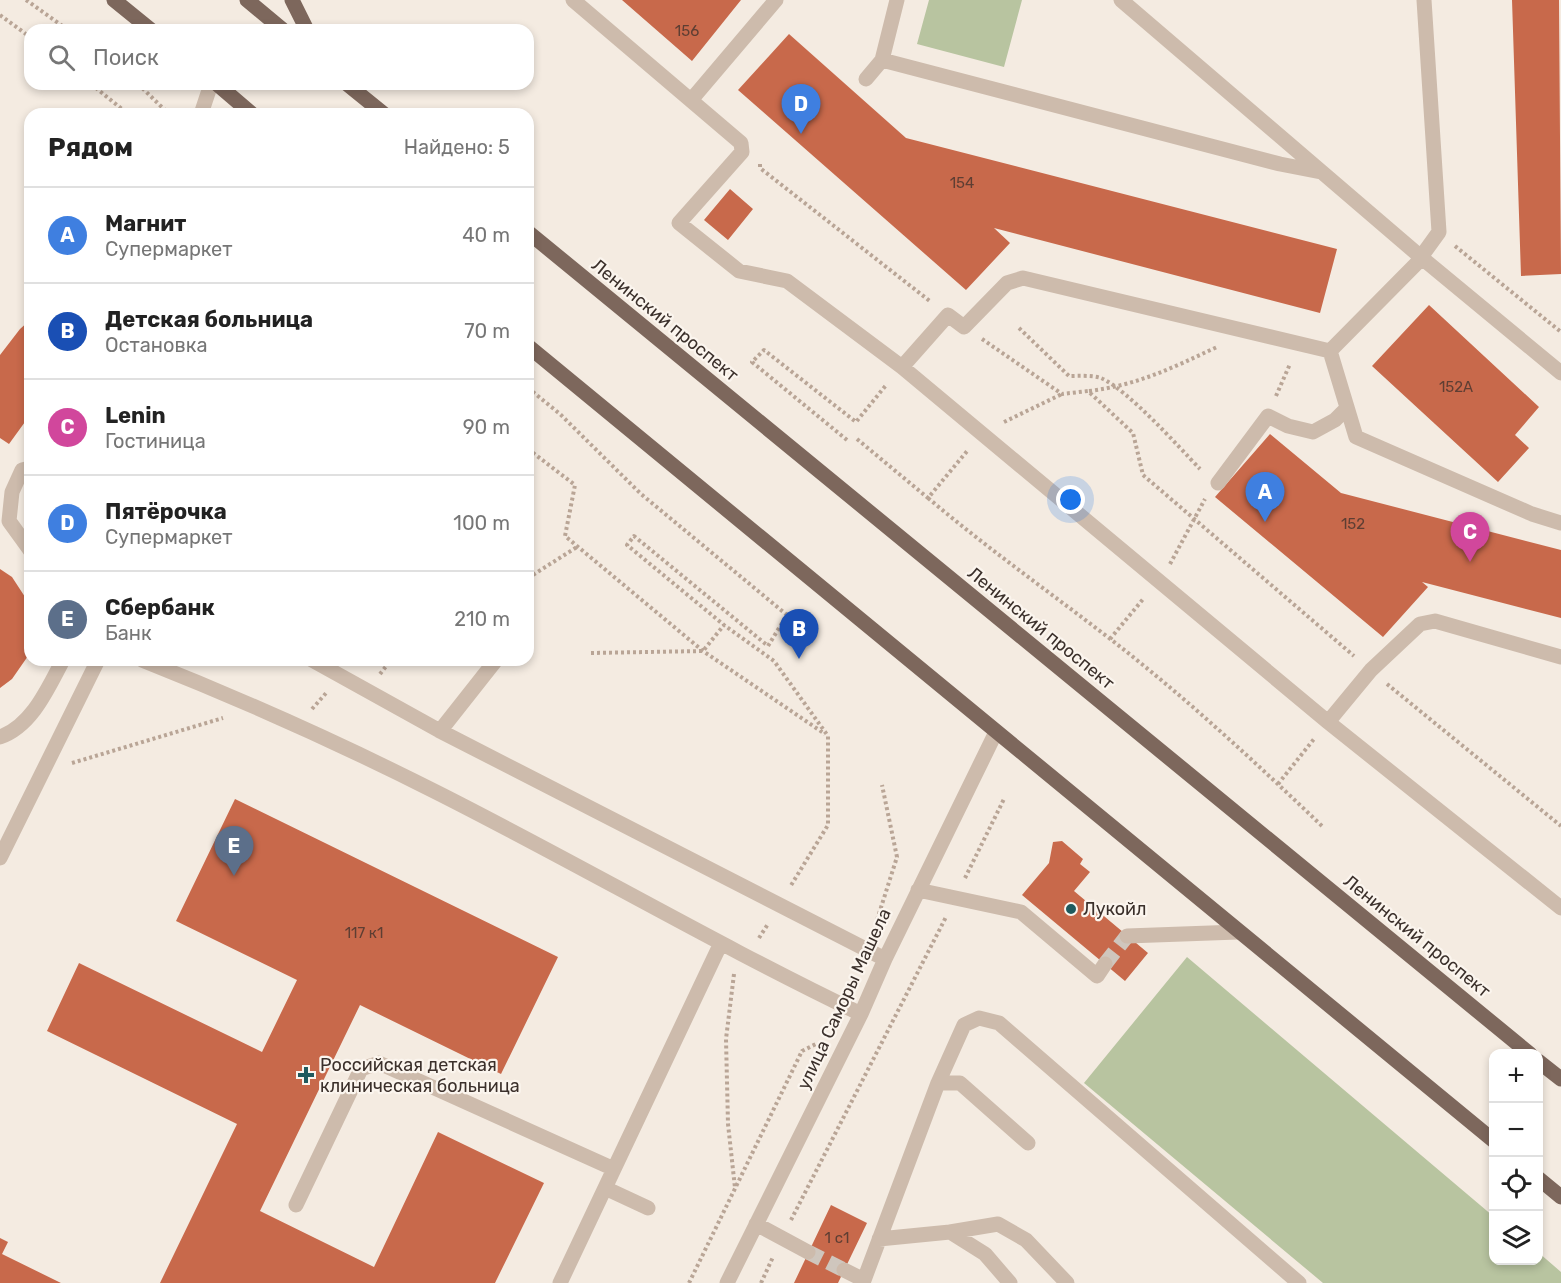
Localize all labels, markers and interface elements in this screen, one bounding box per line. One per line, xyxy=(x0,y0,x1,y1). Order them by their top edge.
house number: 156 xyxy=(675,22,699,40)
search box xyxy=(24,24,534,90)
icon: search xyxy=(45,41,78,74)
text: Поиск xyxy=(93,44,159,71)
pin: D xyxy=(782,84,820,134)
text: Рядом xyxy=(48,132,133,163)
text: Найдено: 5 xyxy=(404,135,510,159)
house number: 154 xyxy=(950,174,974,192)
text: Магнит xyxy=(105,210,186,237)
text: A xyxy=(60,223,75,247)
text: 40 m xyxy=(462,223,510,247)
text: Супермаркет xyxy=(105,237,233,261)
street label: Ленинский проспект xyxy=(587,254,743,386)
text: Детская больница xyxy=(105,306,313,333)
text: B xyxy=(60,319,75,343)
text: 70 m xyxy=(464,319,510,343)
text: Остановка xyxy=(105,333,208,357)
house number: 152А xyxy=(1439,378,1473,396)
text: Lenin xyxy=(105,402,166,429)
text: C xyxy=(60,415,75,439)
text: 90 m xyxy=(463,415,510,439)
text: Гостиница xyxy=(105,429,206,453)
pin: A xyxy=(1246,472,1284,522)
your location xyxy=(1056,485,1085,514)
text: Пятёрочка xyxy=(105,498,227,525)
text: D xyxy=(60,511,75,535)
text: 100 m xyxy=(453,511,510,535)
pin: C xyxy=(1450,512,1490,562)
house number: 152 xyxy=(1341,515,1365,533)
text: Супермаркет xyxy=(105,525,233,549)
street label: Ленинский проспект xyxy=(963,562,1119,694)
text: Сбербанк xyxy=(105,594,215,621)
text: E xyxy=(61,607,74,631)
text: 210 m xyxy=(454,607,510,631)
pin: B xyxy=(780,610,818,659)
text: Банк xyxy=(105,621,152,645)
pin: E xyxy=(214,826,254,876)
street label: Ленинский проспект xyxy=(1339,870,1495,1002)
place label: Лукойл xyxy=(1083,898,1147,920)
marker: Лукойл xyxy=(1064,902,1078,916)
street label: улица Саморы Машела xyxy=(792,905,896,1093)
house number: 117 к1 xyxy=(345,924,383,942)
map controls xyxy=(1489,1049,1543,1265)
button: + xyxy=(1489,1049,1543,1103)
place label: Российская детская клиническая больница xyxy=(320,1054,520,1097)
marker: Российская детская клиническая больница xyxy=(297,1066,315,1084)
button: − xyxy=(1489,1103,1543,1157)
button: locate xyxy=(1489,1157,1543,1211)
button: layers xyxy=(1489,1211,1543,1265)
house number: 1 с1 xyxy=(825,1229,849,1247)

